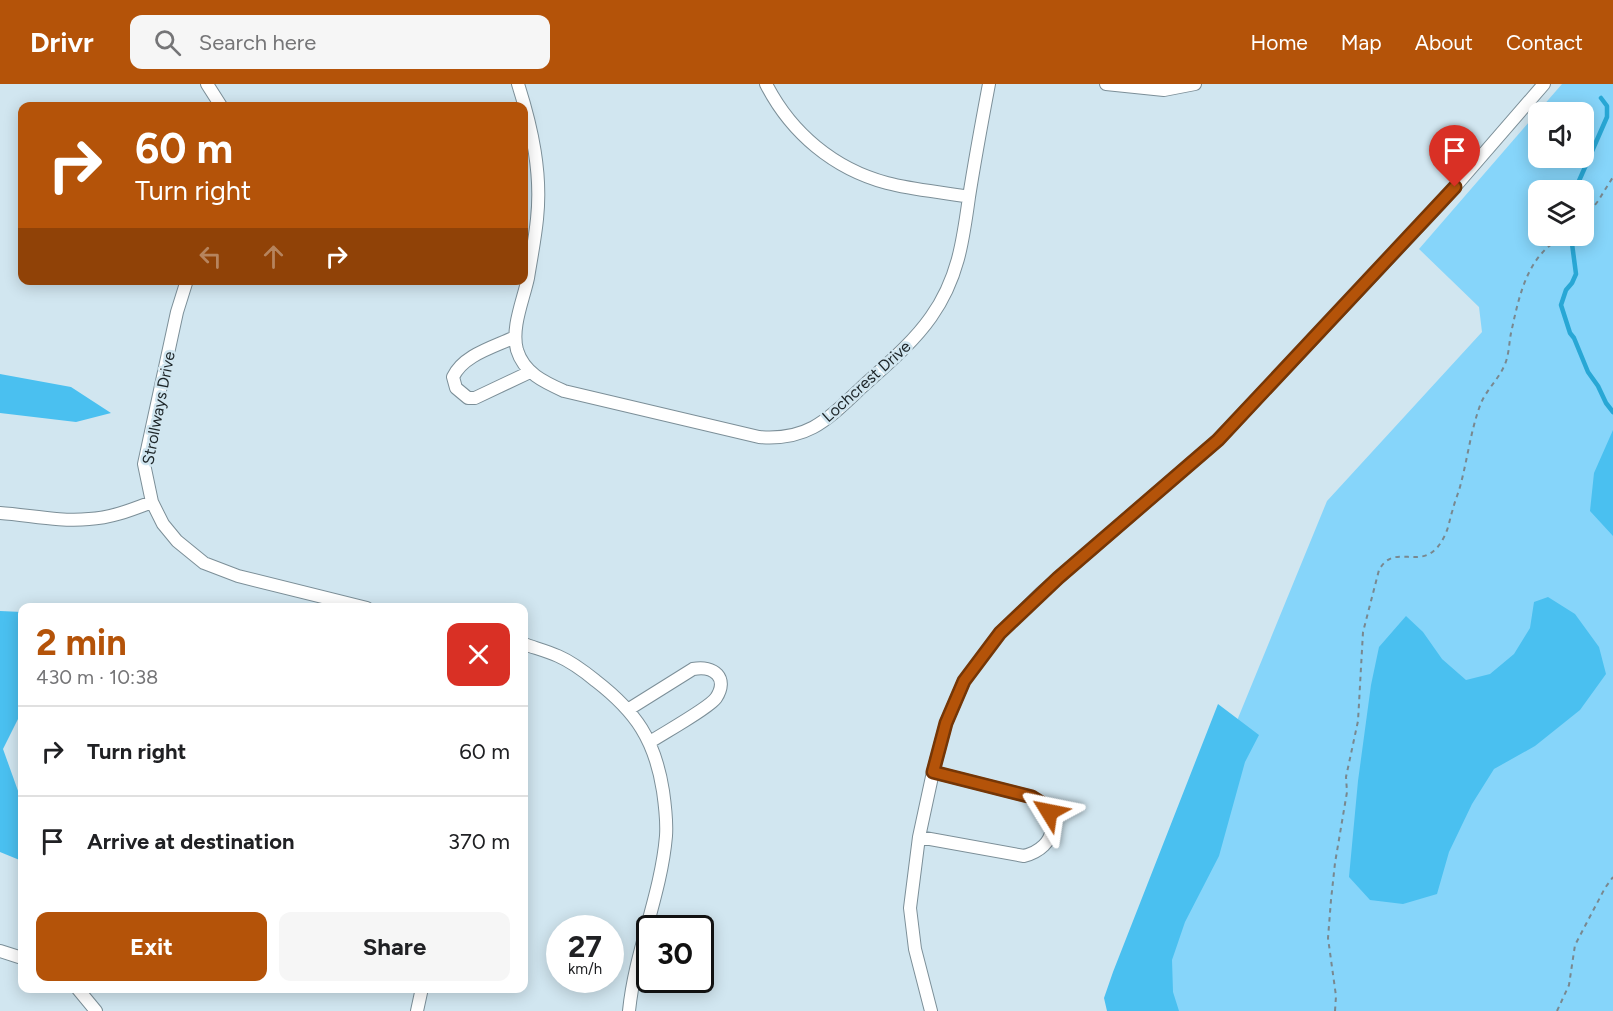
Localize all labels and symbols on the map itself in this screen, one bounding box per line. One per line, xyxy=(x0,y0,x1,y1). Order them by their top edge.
pin xyxy=(1429,125,1480,187)
street label: Lochcrest Drive xyxy=(818,337,915,426)
street label: Strollways Drive xyxy=(138,350,179,466)
position arrow xyxy=(1017,780,1081,844)
speed limit sign: 30 xyxy=(636,915,714,993)

